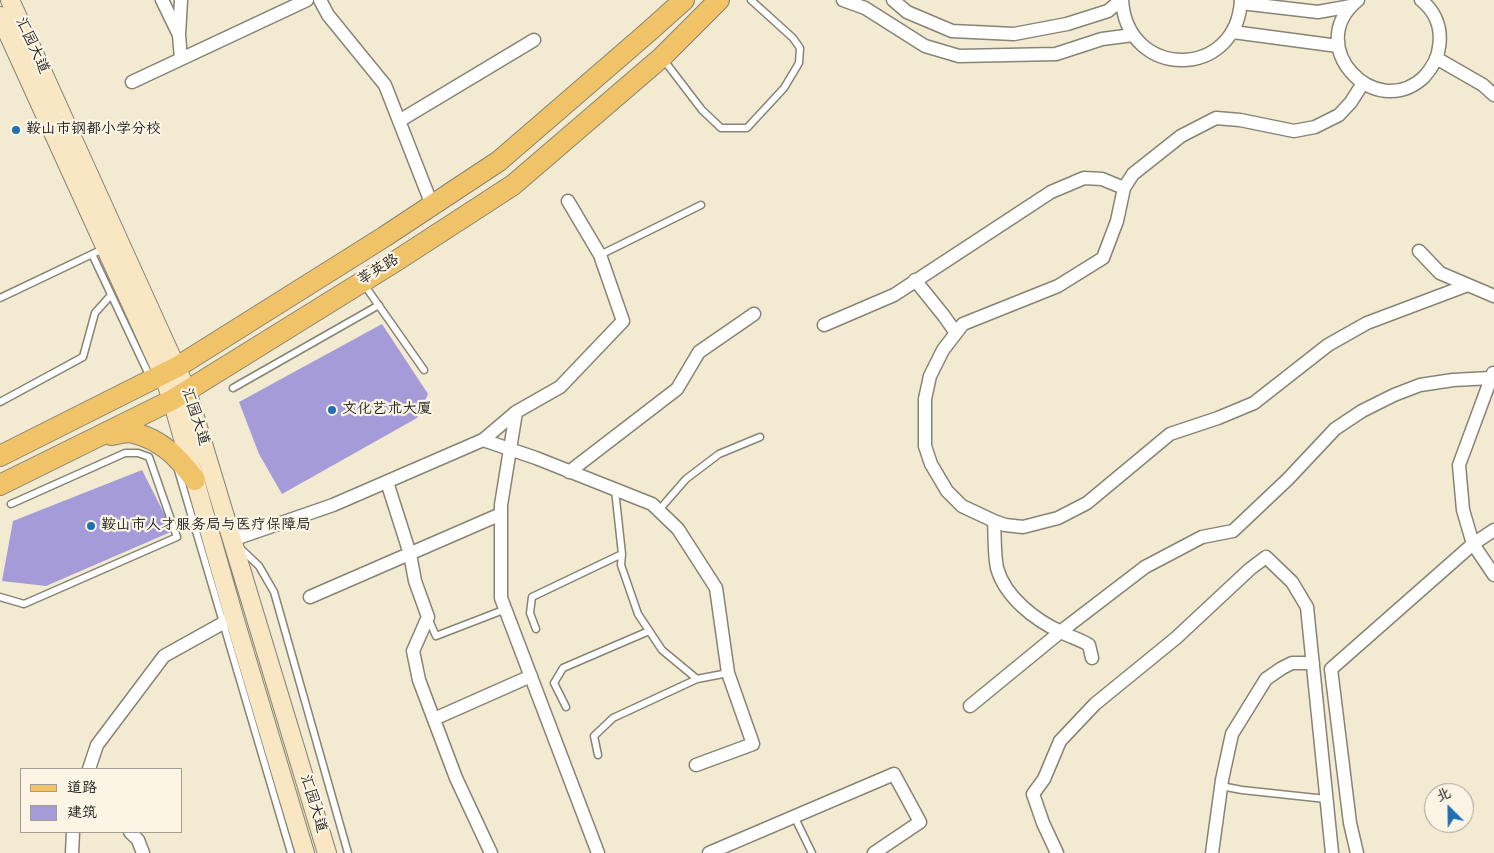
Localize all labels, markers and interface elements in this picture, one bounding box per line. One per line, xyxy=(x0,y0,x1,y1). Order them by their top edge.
street label: 汇园大道 xyxy=(10,15,52,77)
place label: 鞍山市钢都小学分校 xyxy=(26,121,161,139)
marker: 鞍山市钢都小学分校 xyxy=(10,124,22,136)
street label: 莘英路 xyxy=(355,251,403,291)
street label: 汇园大道 xyxy=(176,386,212,448)
place label: 文化艺术大厦 xyxy=(342,401,432,419)
marker: 文化艺术大厦 xyxy=(326,404,338,416)
place label: 鞍山市人才服务局与医疗保障局 xyxy=(101,517,311,535)
marker: 鞍山市人才服务局与医疗保障局 xyxy=(85,520,97,532)
legend xyxy=(20,768,182,833)
street label: 汇园大道 xyxy=(295,773,329,835)
text: 道路 xyxy=(67,776,97,800)
text: 北 xyxy=(1433,782,1454,808)
north arrow xyxy=(1424,783,1474,833)
text: 建筑 xyxy=(67,801,97,825)

